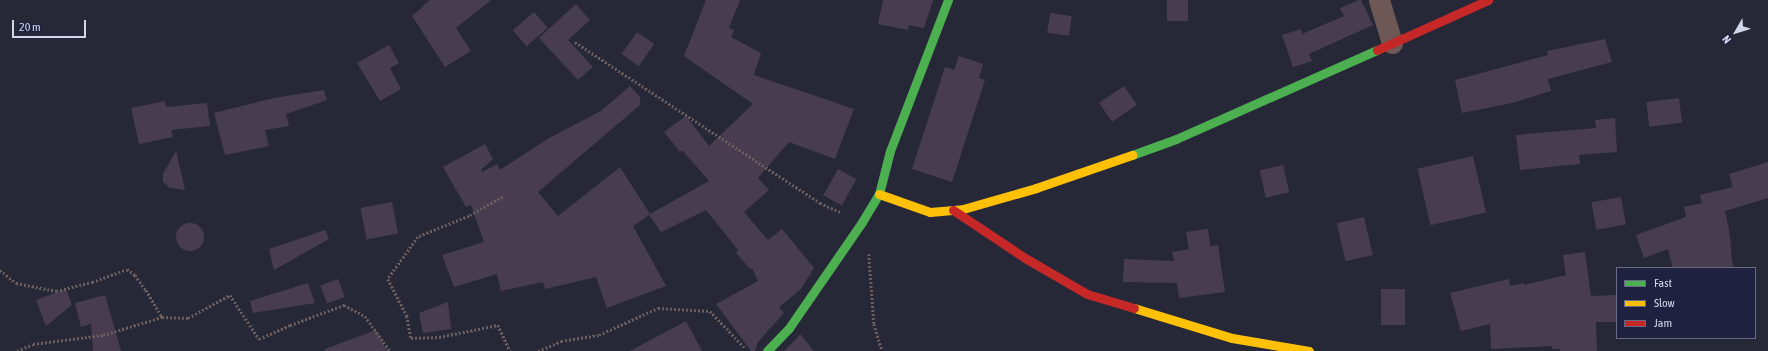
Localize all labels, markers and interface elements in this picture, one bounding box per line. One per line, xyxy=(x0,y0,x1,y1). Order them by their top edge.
scale bar xyxy=(14,12,88,38)
north arrow xyxy=(1716,12,1756,52)
text: 20 m xyxy=(19,20,41,34)
text: N xyxy=(1720,33,1733,46)
legend xyxy=(1616,267,1756,339)
text: Fast xyxy=(1654,276,1672,290)
text: Slow xyxy=(1654,296,1675,310)
text: Jam xyxy=(1654,316,1672,330)

